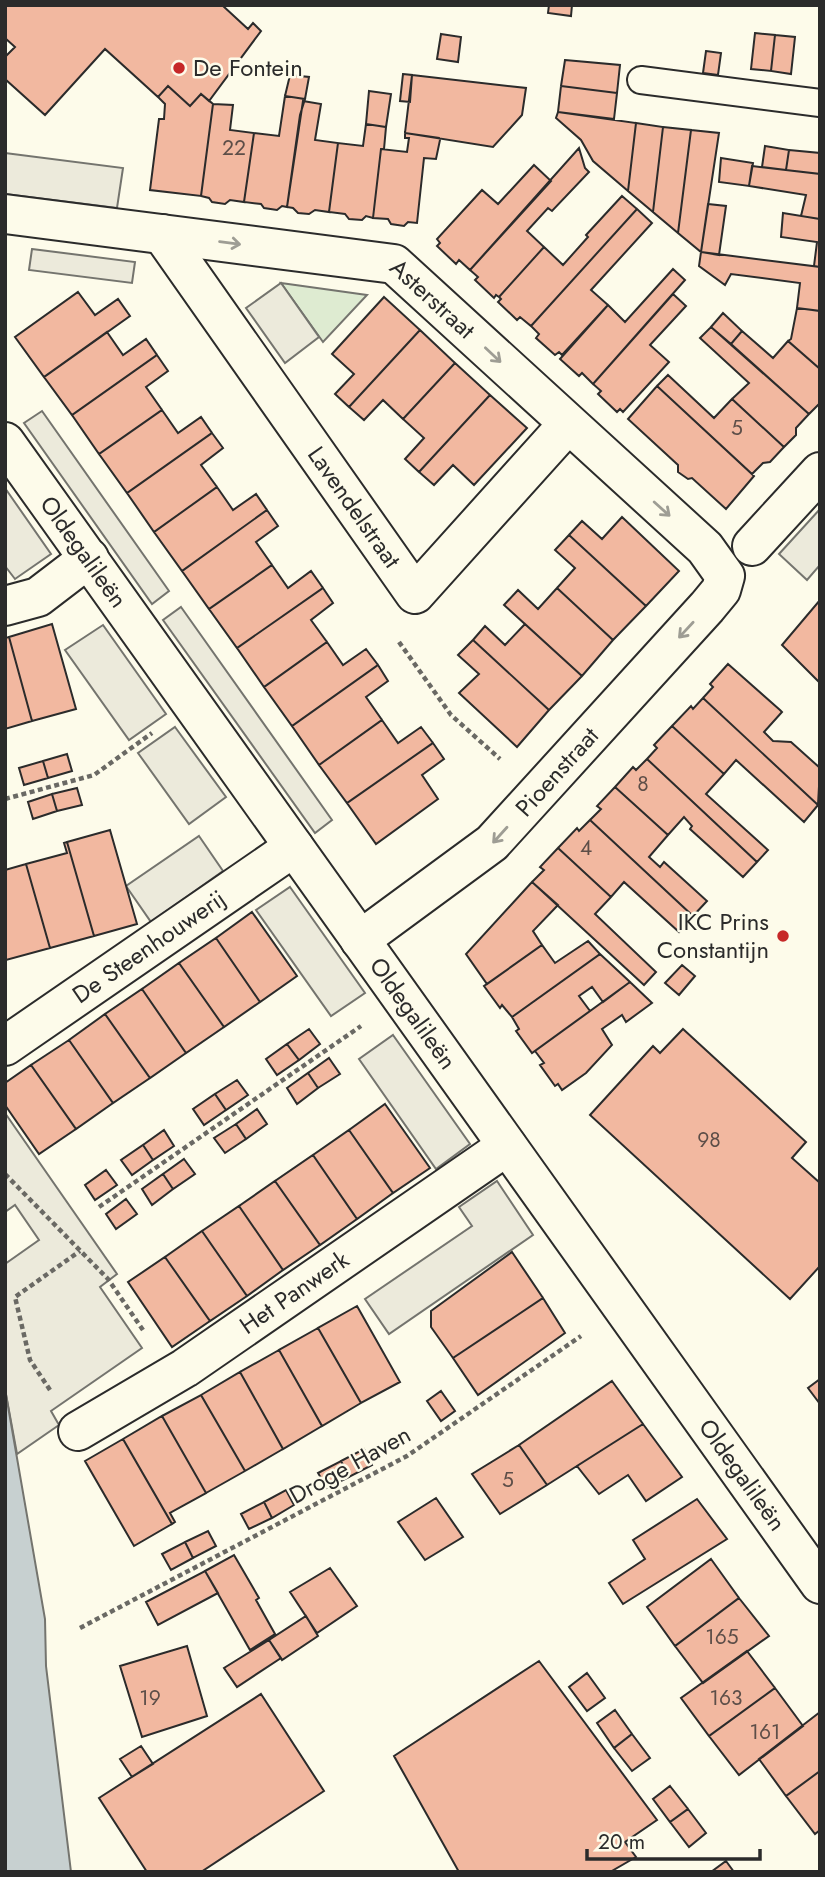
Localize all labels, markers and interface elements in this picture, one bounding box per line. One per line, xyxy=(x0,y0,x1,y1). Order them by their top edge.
place label: De Fontein xyxy=(193,50,303,85)
marker: De Fontein xyxy=(171,60,187,76)
house number: 22 xyxy=(222,133,246,163)
one-way arrow xyxy=(218,236,240,249)
street label: Asterstraat xyxy=(382,250,483,347)
one-way arrow xyxy=(484,347,501,364)
house number: 5 xyxy=(731,413,743,443)
street label: Lavendelstraat xyxy=(299,439,410,575)
street label: Oldegalileën xyxy=(32,488,136,615)
one-way arrow xyxy=(652,500,670,516)
one-way arrow xyxy=(678,621,694,639)
street label: Pioenstraat xyxy=(507,719,607,824)
house number: 8 xyxy=(637,769,649,799)
one-way arrow xyxy=(492,826,508,844)
house number: 4 xyxy=(580,833,592,863)
street label: De Steenhouwerij xyxy=(65,881,233,1012)
place label: IKC Prins Constantijn xyxy=(657,904,769,967)
marker: IKC Prins Constantijn xyxy=(775,928,791,944)
street label: Oldegalileën xyxy=(361,950,465,1076)
house number: 98 xyxy=(697,1125,721,1155)
street label: Het Panwerk xyxy=(232,1242,356,1342)
street label: Oldegalileën xyxy=(690,1411,795,1538)
street label: Droge Haven xyxy=(283,1417,417,1512)
house number: 5 xyxy=(502,1465,514,1495)
house number: 165 xyxy=(705,1622,739,1652)
house number: 19 xyxy=(139,1683,161,1713)
house number: 163 xyxy=(709,1683,743,1713)
house number: 161 xyxy=(750,1717,781,1747)
scale bar xyxy=(587,1818,760,1862)
text: 20 m xyxy=(598,1827,645,1857)

